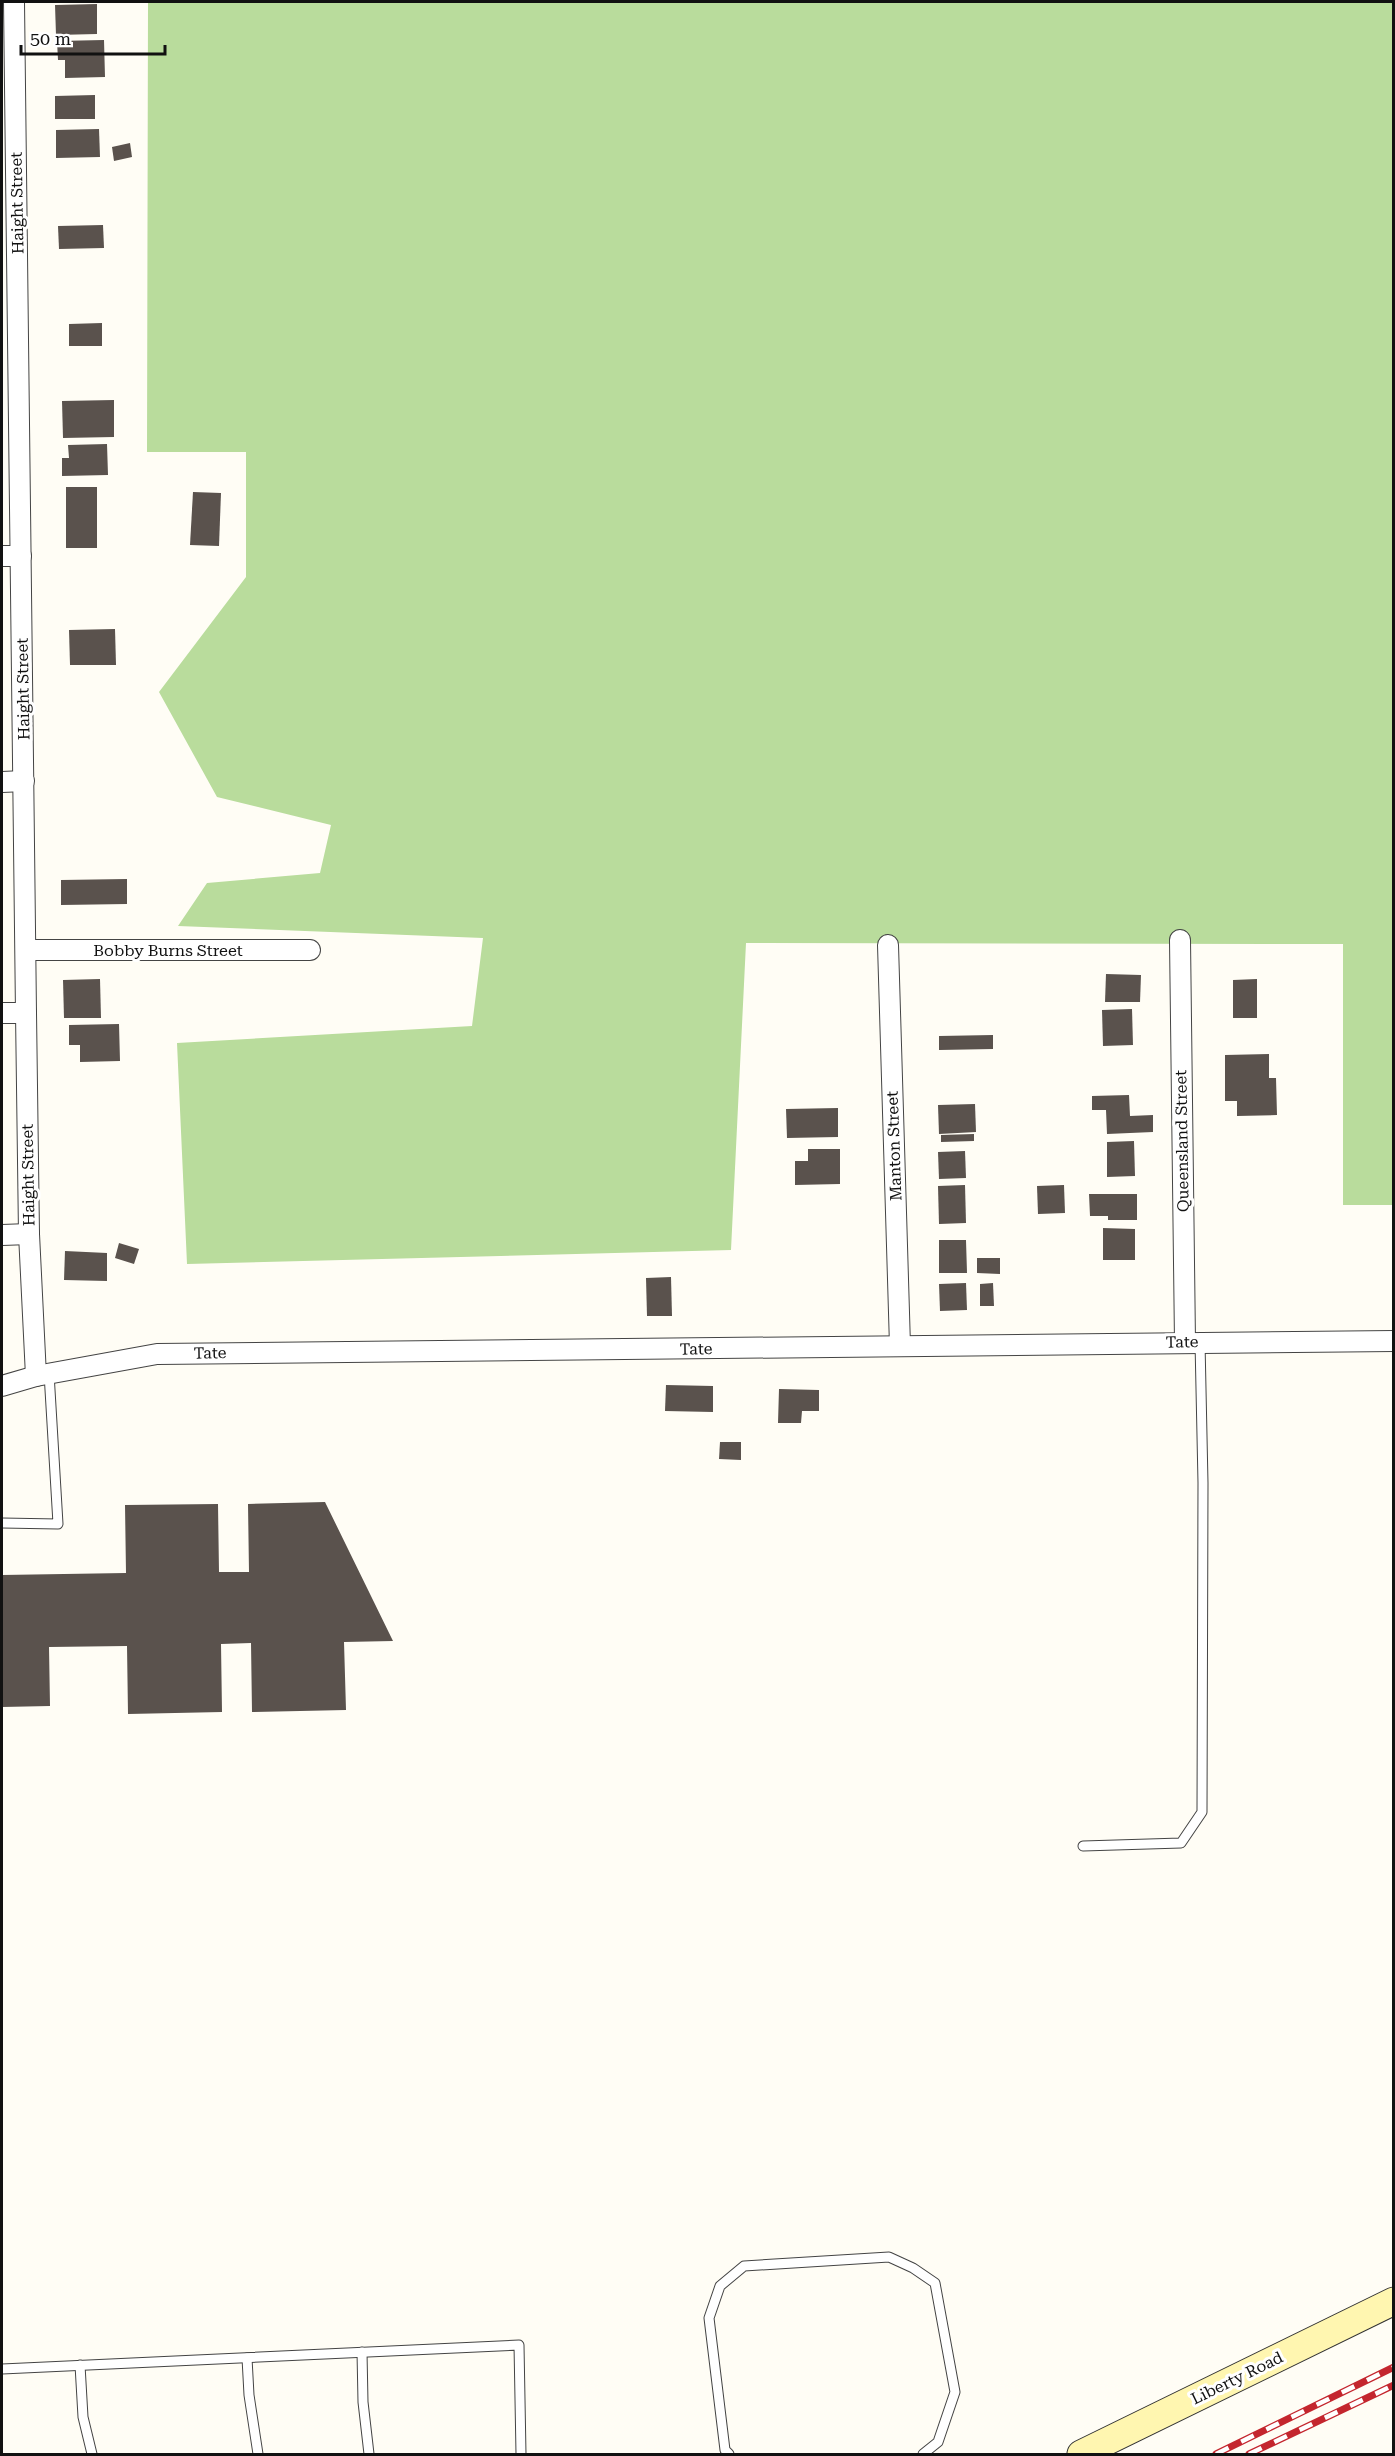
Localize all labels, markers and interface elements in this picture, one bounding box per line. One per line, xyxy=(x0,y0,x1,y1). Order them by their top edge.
scale bar xyxy=(21,18,165,56)
text: 50 m xyxy=(30,28,71,49)
street label: Haight Street xyxy=(7,152,27,254)
street label: Haight Street xyxy=(13,638,33,740)
street label: Bobby Burns Street xyxy=(93,941,243,960)
street label: Queensland Street xyxy=(1171,1070,1193,1212)
street label: Manton Street xyxy=(883,1091,905,1201)
street label: Haight Street xyxy=(18,1124,38,1226)
street label: Tate xyxy=(1165,1332,1199,1352)
street label: Tate xyxy=(679,1339,713,1359)
street label: Tate xyxy=(193,1343,227,1363)
street label: Liberty Road xyxy=(1188,2348,1286,2408)

